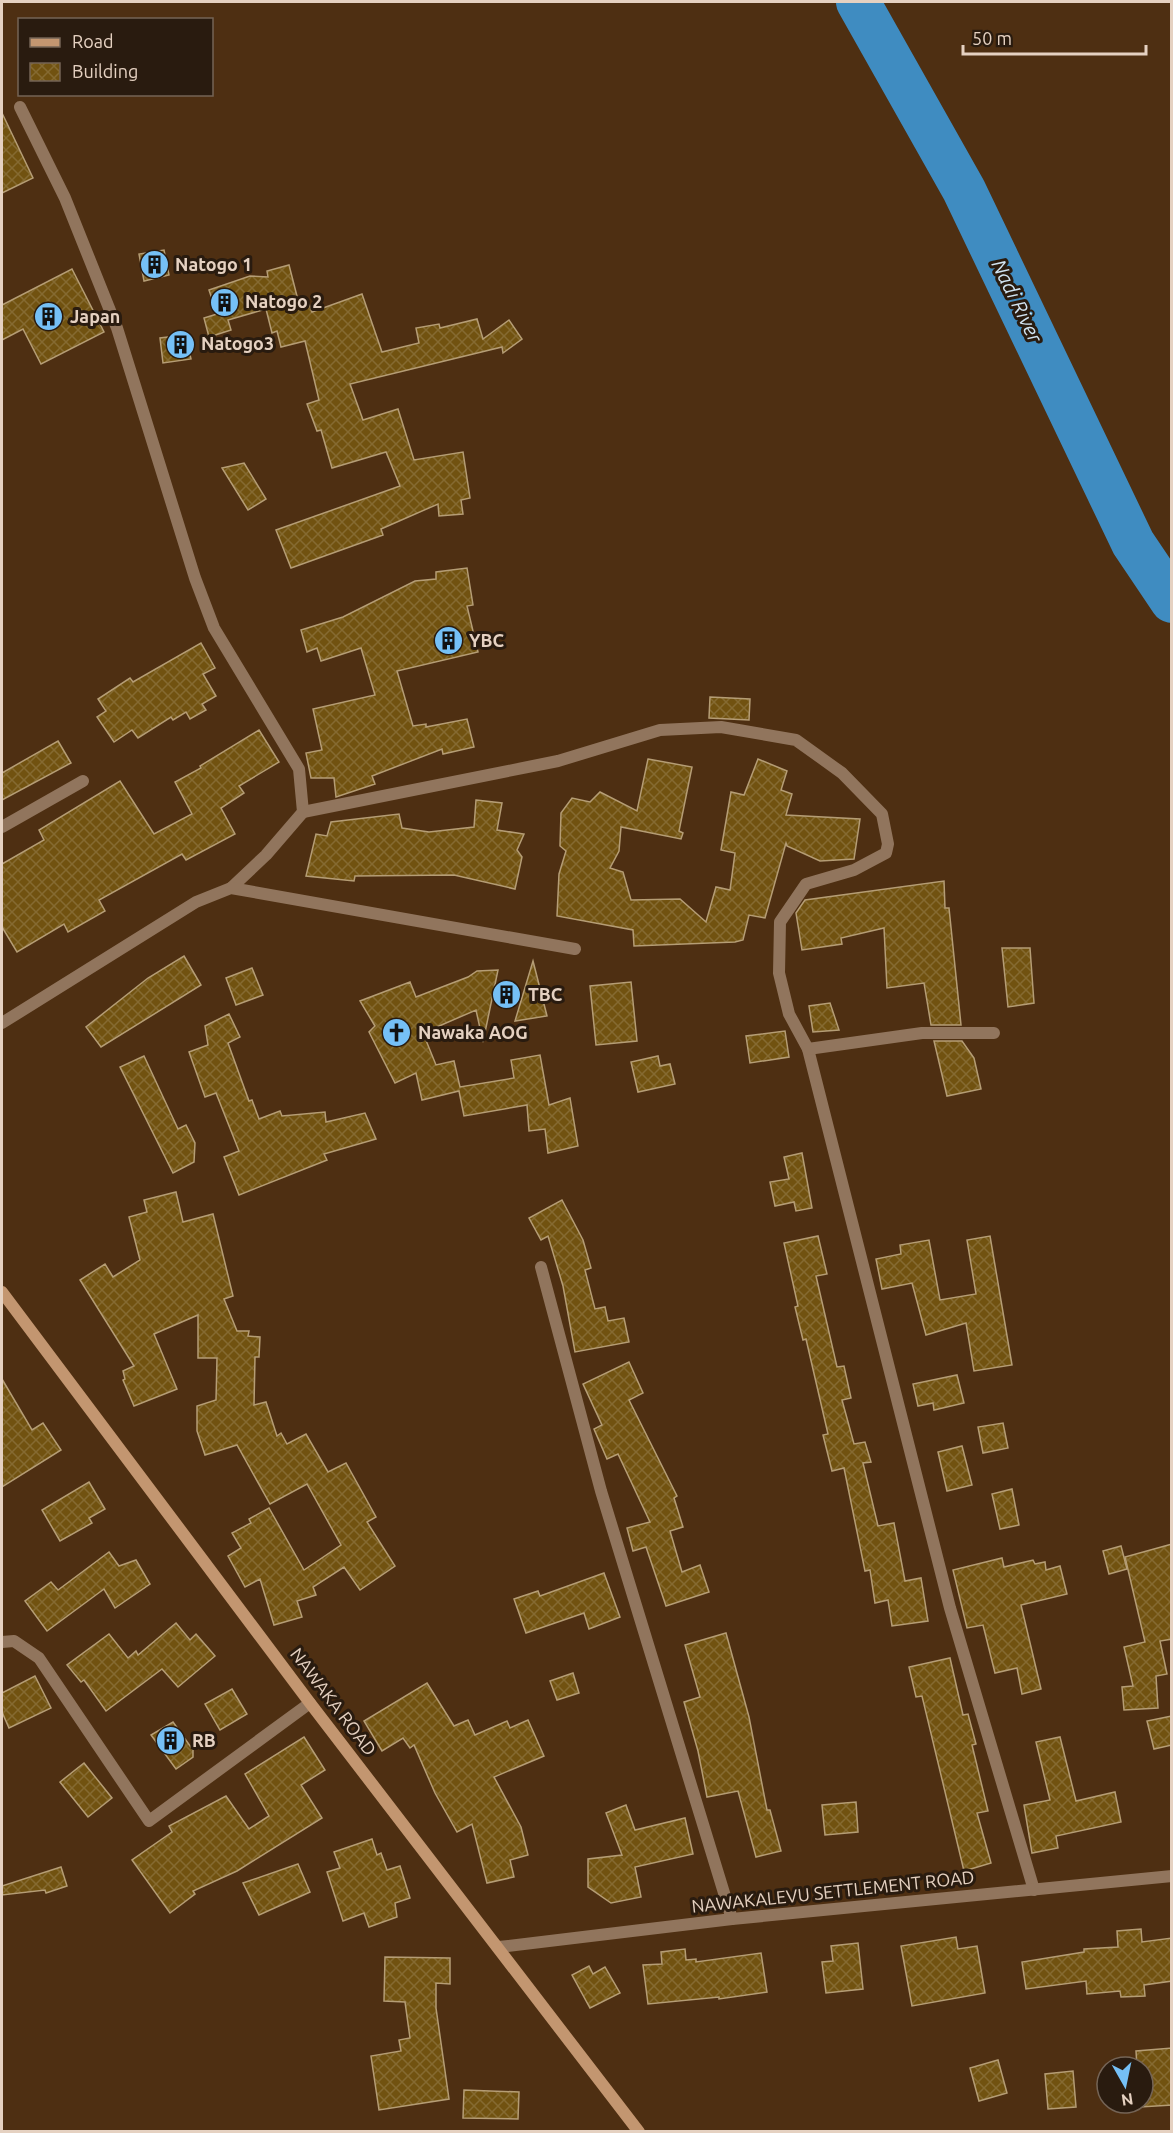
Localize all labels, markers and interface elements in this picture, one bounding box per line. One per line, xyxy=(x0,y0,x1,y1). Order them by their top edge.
legend xyxy=(18,18,213,96)
scale bar xyxy=(963,18,1146,56)
text: 50 m xyxy=(972,28,1012,48)
text: Road xyxy=(72,31,114,51)
text: Building xyxy=(72,61,138,81)
building icon: Natogo 1 xyxy=(138,249,170,281)
place label: Natogo 1 xyxy=(175,254,252,274)
water label: Nadi River xyxy=(987,255,1048,347)
building icon: Natogo 2 xyxy=(208,286,240,318)
place label: Natogo 2 xyxy=(245,291,322,311)
building icon: Japan xyxy=(33,301,65,333)
place label: Japan xyxy=(70,306,120,326)
building icon: Natogo3 xyxy=(164,328,196,360)
place label: Natogo3 xyxy=(201,333,274,353)
building icon: YBC xyxy=(432,625,464,657)
place label: YBC xyxy=(469,630,504,650)
building icon: TBC xyxy=(491,979,523,1011)
place label: TBC xyxy=(528,984,563,1004)
church icon: Nawaka AOG xyxy=(381,1017,413,1049)
place label: Nawaka AOG xyxy=(418,1022,528,1042)
street label: NAWAKA ROAD xyxy=(287,1644,381,1759)
building icon: RB xyxy=(155,1725,187,1757)
place label: RB xyxy=(192,1730,216,1750)
street label: NAWAKALEVU SETTLEMENT ROAD xyxy=(691,1866,975,1916)
north arrow xyxy=(1095,2055,1155,2115)
text: N xyxy=(1120,2090,1135,2110)

